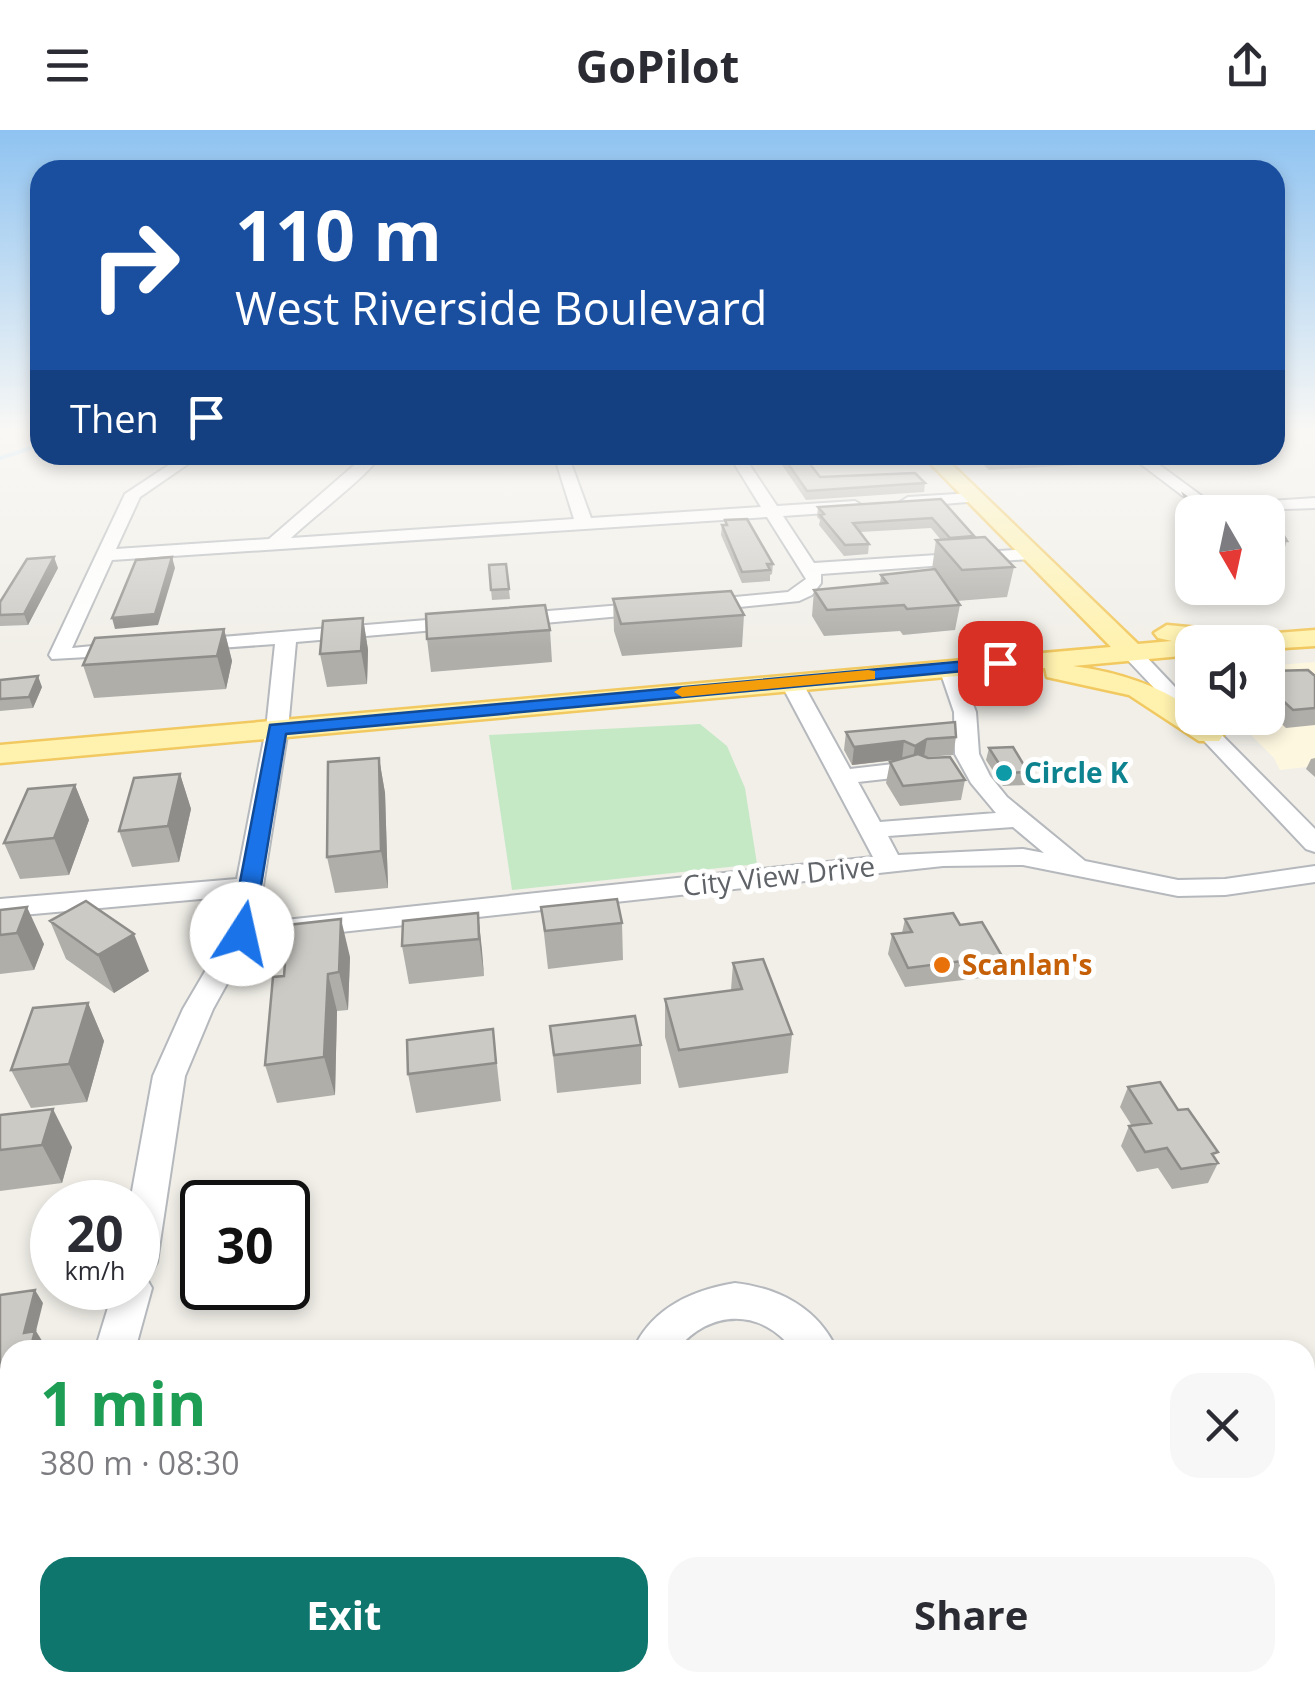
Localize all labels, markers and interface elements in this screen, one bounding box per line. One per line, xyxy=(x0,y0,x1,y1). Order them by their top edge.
text: GoPilot xyxy=(576,35,739,96)
icon: menu xyxy=(40,38,95,93)
icon: share xyxy=(1220,38,1275,93)
text: 110 m xyxy=(235,186,442,282)
icon: right xyxy=(70,200,200,330)
text: West Riverside Boulevard xyxy=(235,277,767,338)
icon: arrive xyxy=(179,390,234,445)
text: Then xyxy=(70,392,159,444)
north arrow xyxy=(1175,495,1285,605)
map controls xyxy=(1175,495,1285,735)
pin xyxy=(958,621,1043,706)
button: sound xyxy=(1175,625,1285,735)
icon: arrive xyxy=(973,636,1028,691)
place label: Circle K xyxy=(1024,753,1129,791)
marker: Circle K xyxy=(993,762,1015,784)
street label: City View Drive xyxy=(681,846,877,904)
position arrow xyxy=(190,882,294,986)
place label: Scanlan's xyxy=(962,945,1092,983)
marker: Scanlan's xyxy=(931,954,953,976)
speed limit sign: 30 xyxy=(180,1180,310,1310)
text: 20 xyxy=(66,1199,124,1267)
text: km/h xyxy=(65,1253,125,1287)
text: 1 min xyxy=(40,1362,207,1444)
button: close xyxy=(1170,1373,1275,1478)
text: 380 m · 08:30 xyxy=(40,1441,239,1484)
button: Exit xyxy=(40,1557,648,1672)
button: Share xyxy=(668,1557,1275,1672)

